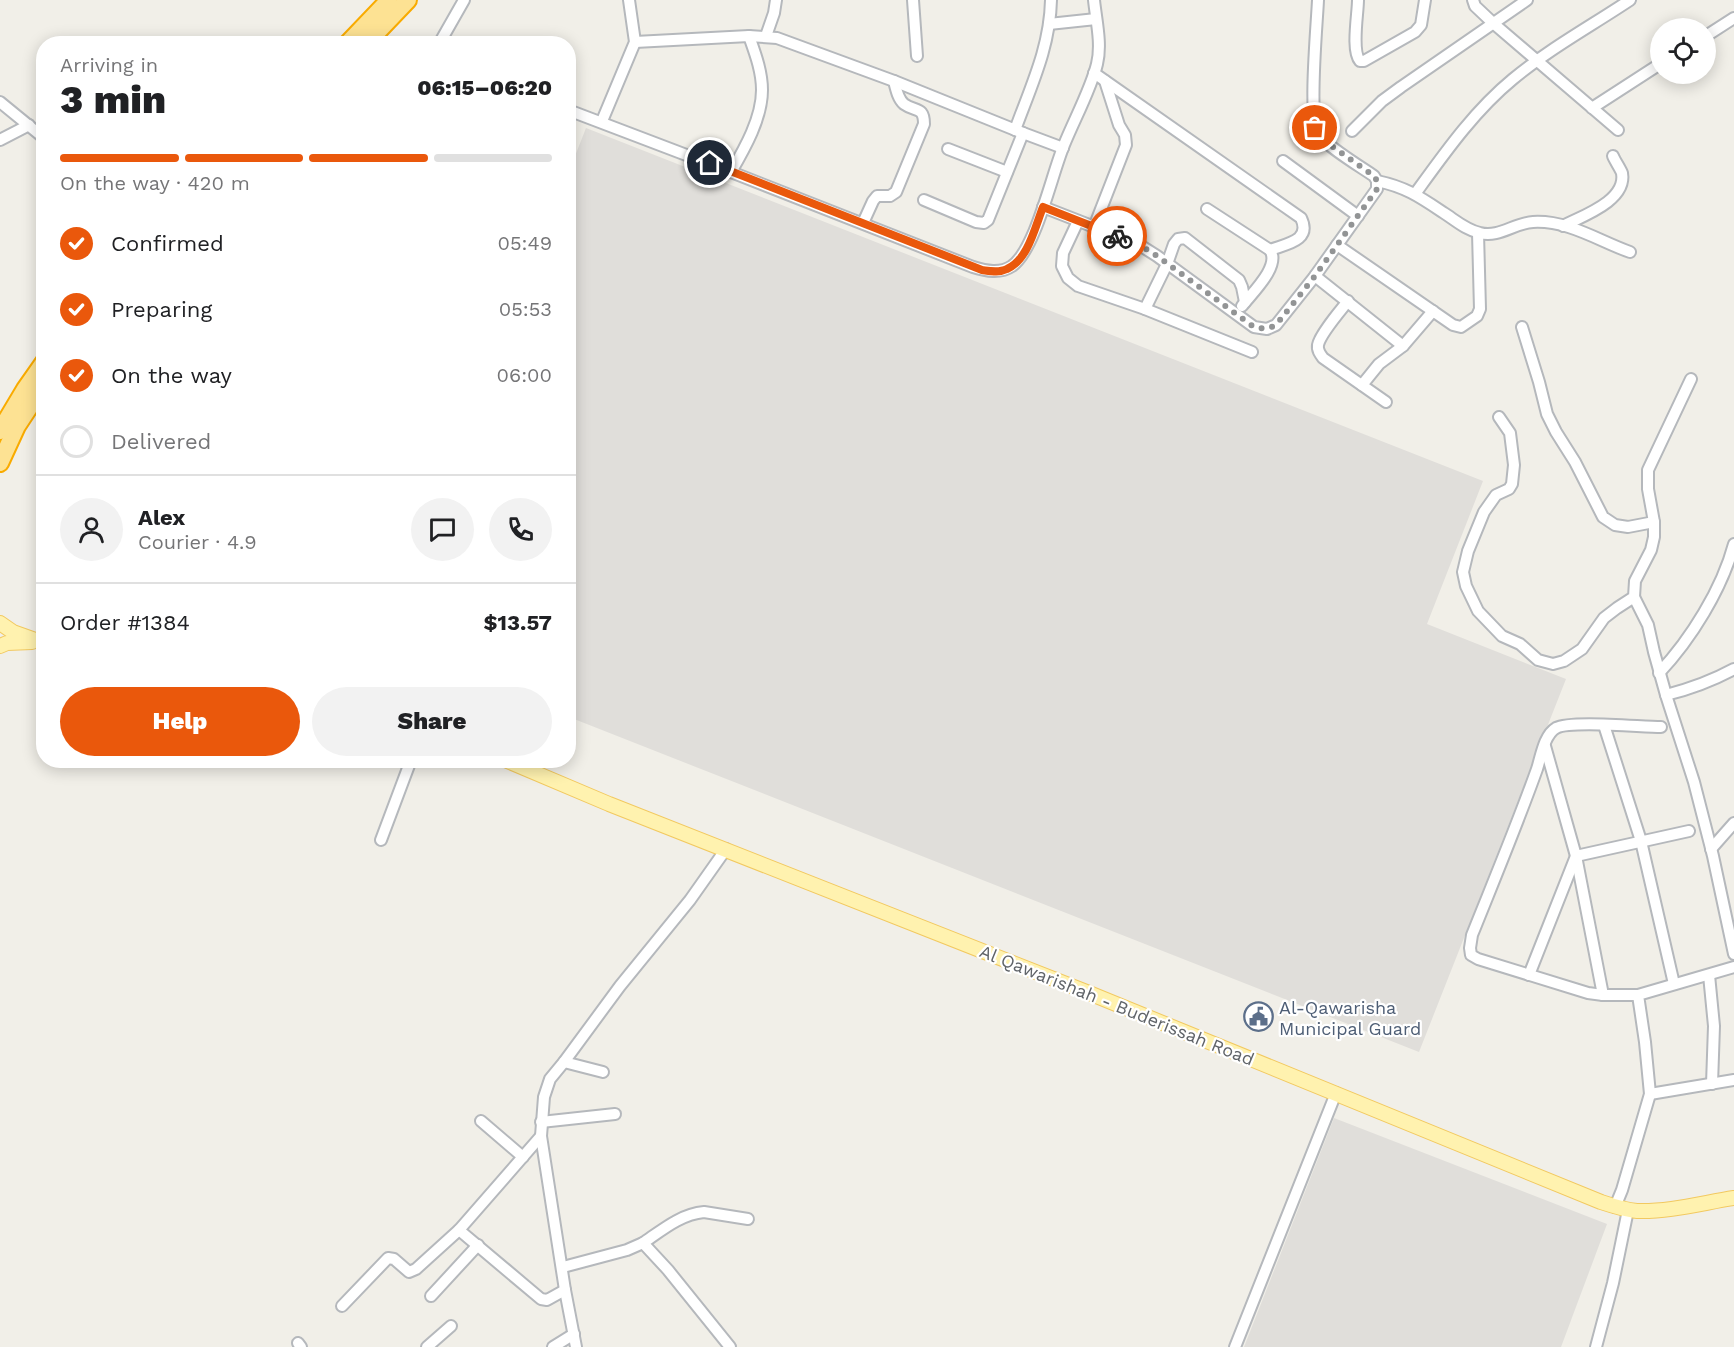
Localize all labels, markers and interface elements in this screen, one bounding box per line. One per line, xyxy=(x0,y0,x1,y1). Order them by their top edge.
map controls xyxy=(1650,18,1716,84)
button: locate xyxy=(1650,18,1716,84)
text: Arriving in xyxy=(60,53,158,77)
text: 06:15–06:20 xyxy=(417,75,552,100)
text: 3 min xyxy=(60,77,166,122)
pin xyxy=(1289,102,1340,153)
icon: bag xyxy=(1298,111,1331,144)
pin xyxy=(684,137,735,188)
icon: home xyxy=(693,146,726,179)
text: On the way · 420 m xyxy=(60,171,250,195)
courier xyxy=(1087,206,1147,266)
icon: bike xyxy=(1101,220,1134,253)
icon: check xyxy=(60,227,93,260)
text: Confirmed xyxy=(111,231,224,256)
text: 05:49 xyxy=(497,231,552,255)
icon: check xyxy=(60,293,93,326)
text: Preparing xyxy=(111,297,212,322)
text: 05:53 xyxy=(499,297,552,321)
icon: check xyxy=(60,359,93,392)
text: On the way xyxy=(111,363,232,388)
text: 06:00 xyxy=(497,363,552,387)
text: Delivered xyxy=(111,429,211,454)
button: person xyxy=(60,498,123,561)
button: chat xyxy=(411,498,474,561)
button: phone xyxy=(489,498,552,561)
text: Alex xyxy=(138,505,185,530)
text: Courier · 4.9 xyxy=(138,530,257,554)
text: Order #1384 xyxy=(60,610,190,635)
text: $13.57 xyxy=(483,610,552,635)
button: Help xyxy=(60,687,300,756)
button: Share xyxy=(312,687,552,756)
street label: Al Qawarishah - Buderissah Road xyxy=(977,940,1257,1070)
place label: Al-Qawarisha Municipal Guard xyxy=(1279,997,1421,1039)
public building icon: Al-Qawarisha Municipal Guard xyxy=(1242,1001,1274,1033)

